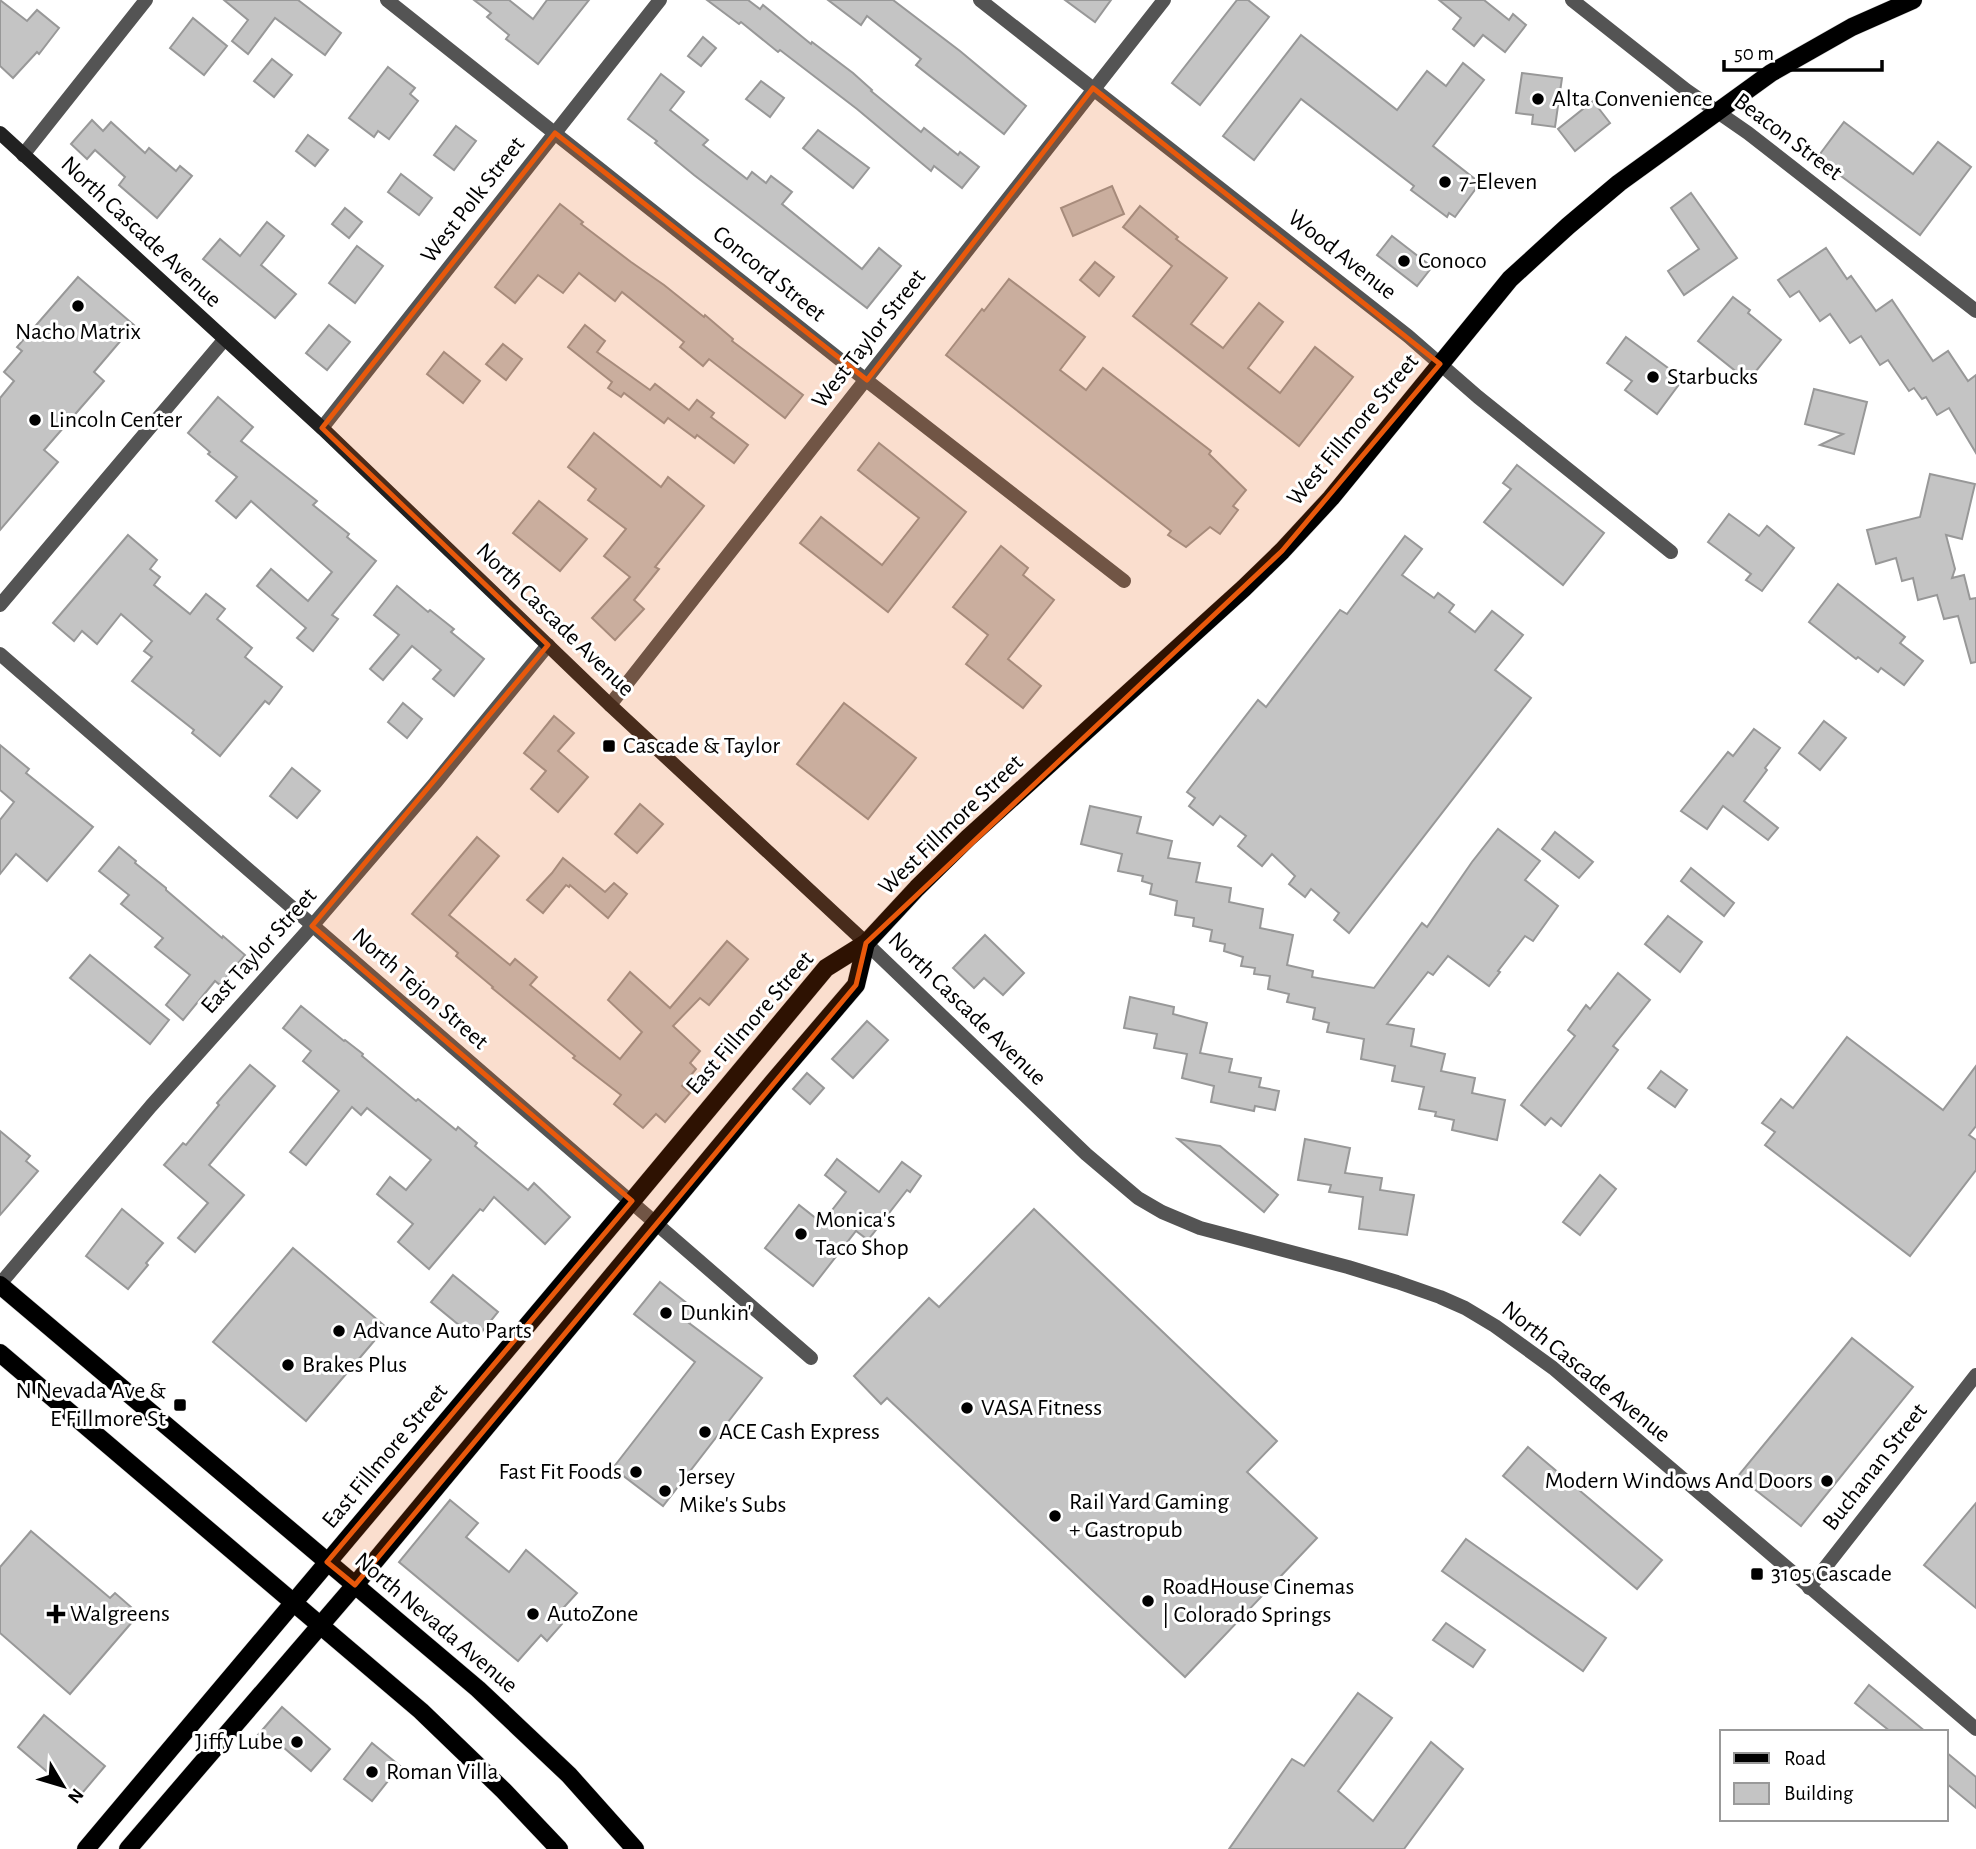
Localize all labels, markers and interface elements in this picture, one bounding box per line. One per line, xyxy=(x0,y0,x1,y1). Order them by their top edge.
scale bar xyxy=(1724,28,1882,72)
text: 50 m xyxy=(1734,43,1774,64)
place label: Alta Convenience xyxy=(1552,87,1713,111)
street label: Beacon Street xyxy=(1730,89,1847,185)
marker: Alta Convenience xyxy=(1530,91,1546,107)
street label: West Polk Street xyxy=(417,132,530,267)
street label: North Cascade Avenue xyxy=(56,152,226,312)
place label: 7-Eleven xyxy=(1459,170,1537,194)
marker: 7-Eleven xyxy=(1437,174,1453,190)
street label: Wood Avenue xyxy=(1283,205,1401,305)
street label: Concord Street xyxy=(708,221,830,327)
place label: Conoco xyxy=(1418,249,1487,273)
marker: Conoco xyxy=(1396,253,1412,269)
street label: West Taylor Street xyxy=(808,265,931,413)
marker: Nacho Matrix xyxy=(70,298,86,314)
place label: Nacho Matrix xyxy=(15,320,141,344)
street label: West Fillmore Street xyxy=(1283,349,1423,510)
place label: Starbucks xyxy=(1667,365,1758,389)
marker: Starbucks xyxy=(1645,369,1661,385)
place label: Lincoln Center xyxy=(49,408,182,432)
marker: Lincoln Center xyxy=(27,412,43,428)
street label: North Cascade Avenue xyxy=(471,539,639,701)
place label: Cascade & Taylor xyxy=(623,734,780,758)
marker: Cascade & Taylor xyxy=(601,738,617,754)
street label: West Fillmore Street xyxy=(874,750,1028,900)
street label: East Taylor Street xyxy=(197,883,322,1018)
street label: North Tejon Street xyxy=(347,924,493,1054)
street label: North Cascade Avenue xyxy=(883,928,1051,1090)
street label: East Fillmore Street xyxy=(682,947,819,1099)
place label: Monica's Taco Shop xyxy=(815,1208,909,1260)
marker: Monica's Taco Shop xyxy=(793,1226,809,1242)
street label: North Cascade Avenue xyxy=(1497,1297,1675,1447)
place label: Dunkin' xyxy=(680,1301,751,1325)
marker: Dunkin' xyxy=(658,1305,674,1321)
place label: Advance Auto Parts xyxy=(353,1319,532,1343)
marker: Advance Auto Parts xyxy=(331,1323,347,1339)
place label: Brakes Plus xyxy=(302,1353,407,1377)
marker: Brakes Plus xyxy=(280,1357,296,1373)
place label: N Nevada Ave & E Fillmore St xyxy=(15,1379,166,1431)
street label: East Fillmore Street xyxy=(318,1379,453,1533)
place label: VASA Fitness xyxy=(981,1396,1102,1420)
marker: N Nevada Ave & E Fillmore St xyxy=(172,1397,188,1413)
street label: Buchanan Street xyxy=(1818,1399,1932,1535)
marker: VASA Fitness xyxy=(959,1400,975,1416)
place label: ACE Cash Express xyxy=(719,1420,880,1444)
marker: ACE Cash Express xyxy=(697,1424,713,1440)
place label: Fast Fit Foods xyxy=(498,1460,622,1484)
marker: Fast Fit Foods xyxy=(628,1464,644,1480)
place label: Jersey Mike's Subs xyxy=(679,1465,786,1517)
place label: Modern Windows And Doors xyxy=(1545,1469,1813,1493)
marker: Modern Windows And Doors xyxy=(1819,1473,1835,1489)
marker: Jersey Mike's Subs xyxy=(657,1483,673,1499)
place label: Rail Yard Gaming + Gastropub xyxy=(1069,1490,1229,1542)
marker: Rail Yard Gaming + Gastropub xyxy=(1047,1508,1063,1524)
street label: North Nevada Avenue xyxy=(350,1548,522,1698)
place label: 3105 Cascade xyxy=(1771,1562,1892,1586)
marker: 3105 Cascade xyxy=(1749,1566,1765,1582)
place label: RoadHouse Cinemas | Colorado Springs xyxy=(1162,1575,1355,1628)
marker: RoadHouse Cinemas | Colorado Springs xyxy=(1140,1593,1156,1609)
place label: Walgreens xyxy=(70,1602,170,1626)
place label: AutoZone xyxy=(547,1602,638,1626)
marker: Walgreens xyxy=(48,1606,64,1622)
marker: AutoZone xyxy=(525,1606,541,1622)
place label: Jiffy Lube xyxy=(195,1730,283,1754)
legend xyxy=(1720,1730,1948,1821)
marker: Jiffy Lube xyxy=(289,1734,305,1750)
text: Road xyxy=(1784,1748,1826,1769)
north arrow xyxy=(28,1751,98,1821)
place label: Roman Villa xyxy=(386,1760,499,1784)
marker: Roman Villa xyxy=(364,1764,380,1780)
text: Building xyxy=(1784,1783,1854,1804)
text: N xyxy=(64,1784,87,1807)

